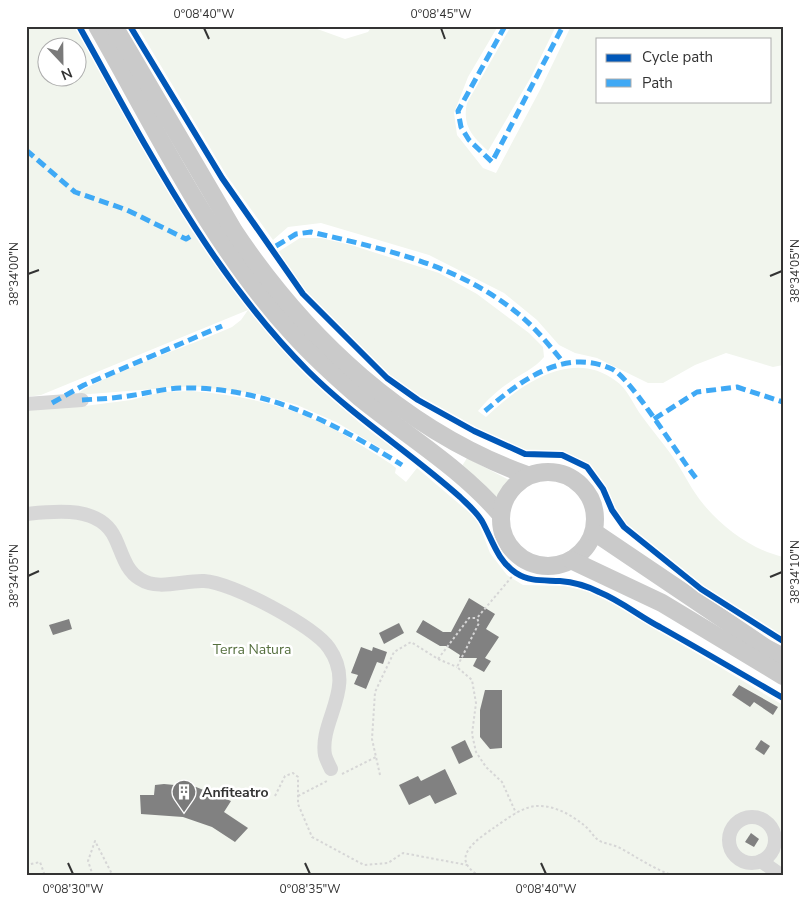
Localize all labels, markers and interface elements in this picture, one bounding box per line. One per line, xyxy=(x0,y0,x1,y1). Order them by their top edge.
text: 0°08'40"W xyxy=(173,6,235,22)
text: 0°08'45"W xyxy=(410,6,472,22)
north arrow xyxy=(38,38,88,88)
legend xyxy=(596,38,772,102)
text: Cycle path xyxy=(642,47,713,67)
text: N xyxy=(58,63,75,84)
text: Path xyxy=(642,73,673,93)
text: 38°34'05"N xyxy=(787,239,803,303)
text: 38°34'00"N xyxy=(6,242,22,306)
text: 38°34'10"N xyxy=(787,540,803,604)
text: 38°34'05"N xyxy=(6,544,22,608)
park label: Terra Natura xyxy=(213,640,291,659)
building icon: Anfiteatro xyxy=(171,779,197,813)
place label: Anfiteatro xyxy=(202,783,269,802)
text: 0°08'30"W xyxy=(42,881,104,897)
text: 0°08'35"W xyxy=(279,881,341,897)
text: 0°08'40"W xyxy=(515,881,577,897)

